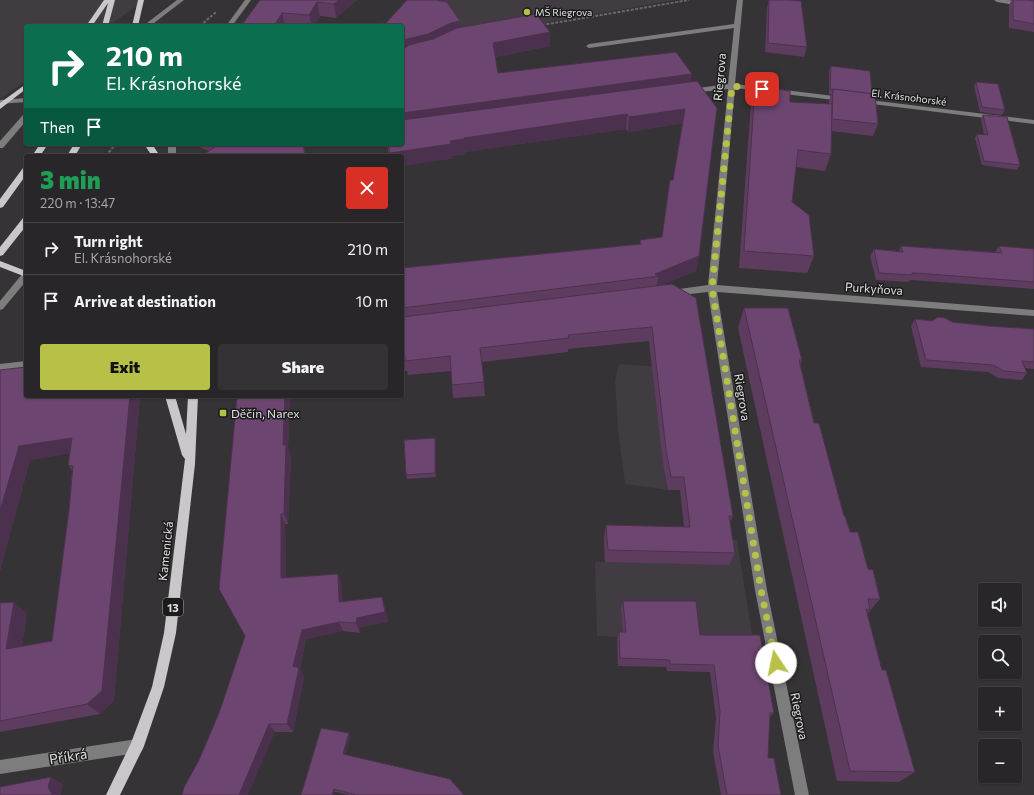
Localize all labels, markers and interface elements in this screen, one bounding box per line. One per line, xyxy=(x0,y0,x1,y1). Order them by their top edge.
place label: MŠ Riegrova xyxy=(535,6,592,18)
marker: MŠ Riegrova xyxy=(522,7,532,17)
text: 210 m xyxy=(106,38,183,72)
icon: right xyxy=(40,40,92,92)
street label: Riegrova xyxy=(710,53,728,101)
text: El. Krásnohorské xyxy=(106,72,242,94)
pin xyxy=(745,72,779,106)
icon: arrive xyxy=(751,78,773,100)
street label: El. Krásnohorské xyxy=(871,86,947,108)
icon: arrive xyxy=(83,116,105,138)
text: Then xyxy=(40,118,75,136)
text: 3 min xyxy=(40,165,101,194)
button: close xyxy=(346,167,388,209)
text: 220 m · 13:47 xyxy=(40,195,115,211)
text: Turn right xyxy=(74,232,143,250)
icon: right xyxy=(40,238,62,260)
text: 210 m xyxy=(348,240,388,258)
text: El. Krásnohorské xyxy=(74,250,172,266)
street label: Purkyňova xyxy=(845,279,903,297)
icon: arrive xyxy=(40,290,62,312)
text: Arrive at destination xyxy=(74,292,216,310)
text: 10 m xyxy=(356,292,388,310)
button: Exit xyxy=(40,344,210,390)
button: Share xyxy=(218,344,388,390)
street label: Riegrova xyxy=(732,372,754,422)
place label: Děčín, Narex xyxy=(231,406,300,420)
marker: Děčín, Narex xyxy=(218,408,228,418)
street label: Kamenická xyxy=(155,521,175,581)
map controls xyxy=(978,583,1022,783)
button: sound xyxy=(978,583,1022,627)
road number: 13 xyxy=(163,598,183,616)
button: search xyxy=(978,635,1022,679)
position arrow xyxy=(755,642,797,684)
button: + xyxy=(978,687,1022,731)
street label: Riegrova xyxy=(789,691,811,741)
button: − xyxy=(978,739,1022,783)
street label: Příkrá xyxy=(48,745,88,767)

